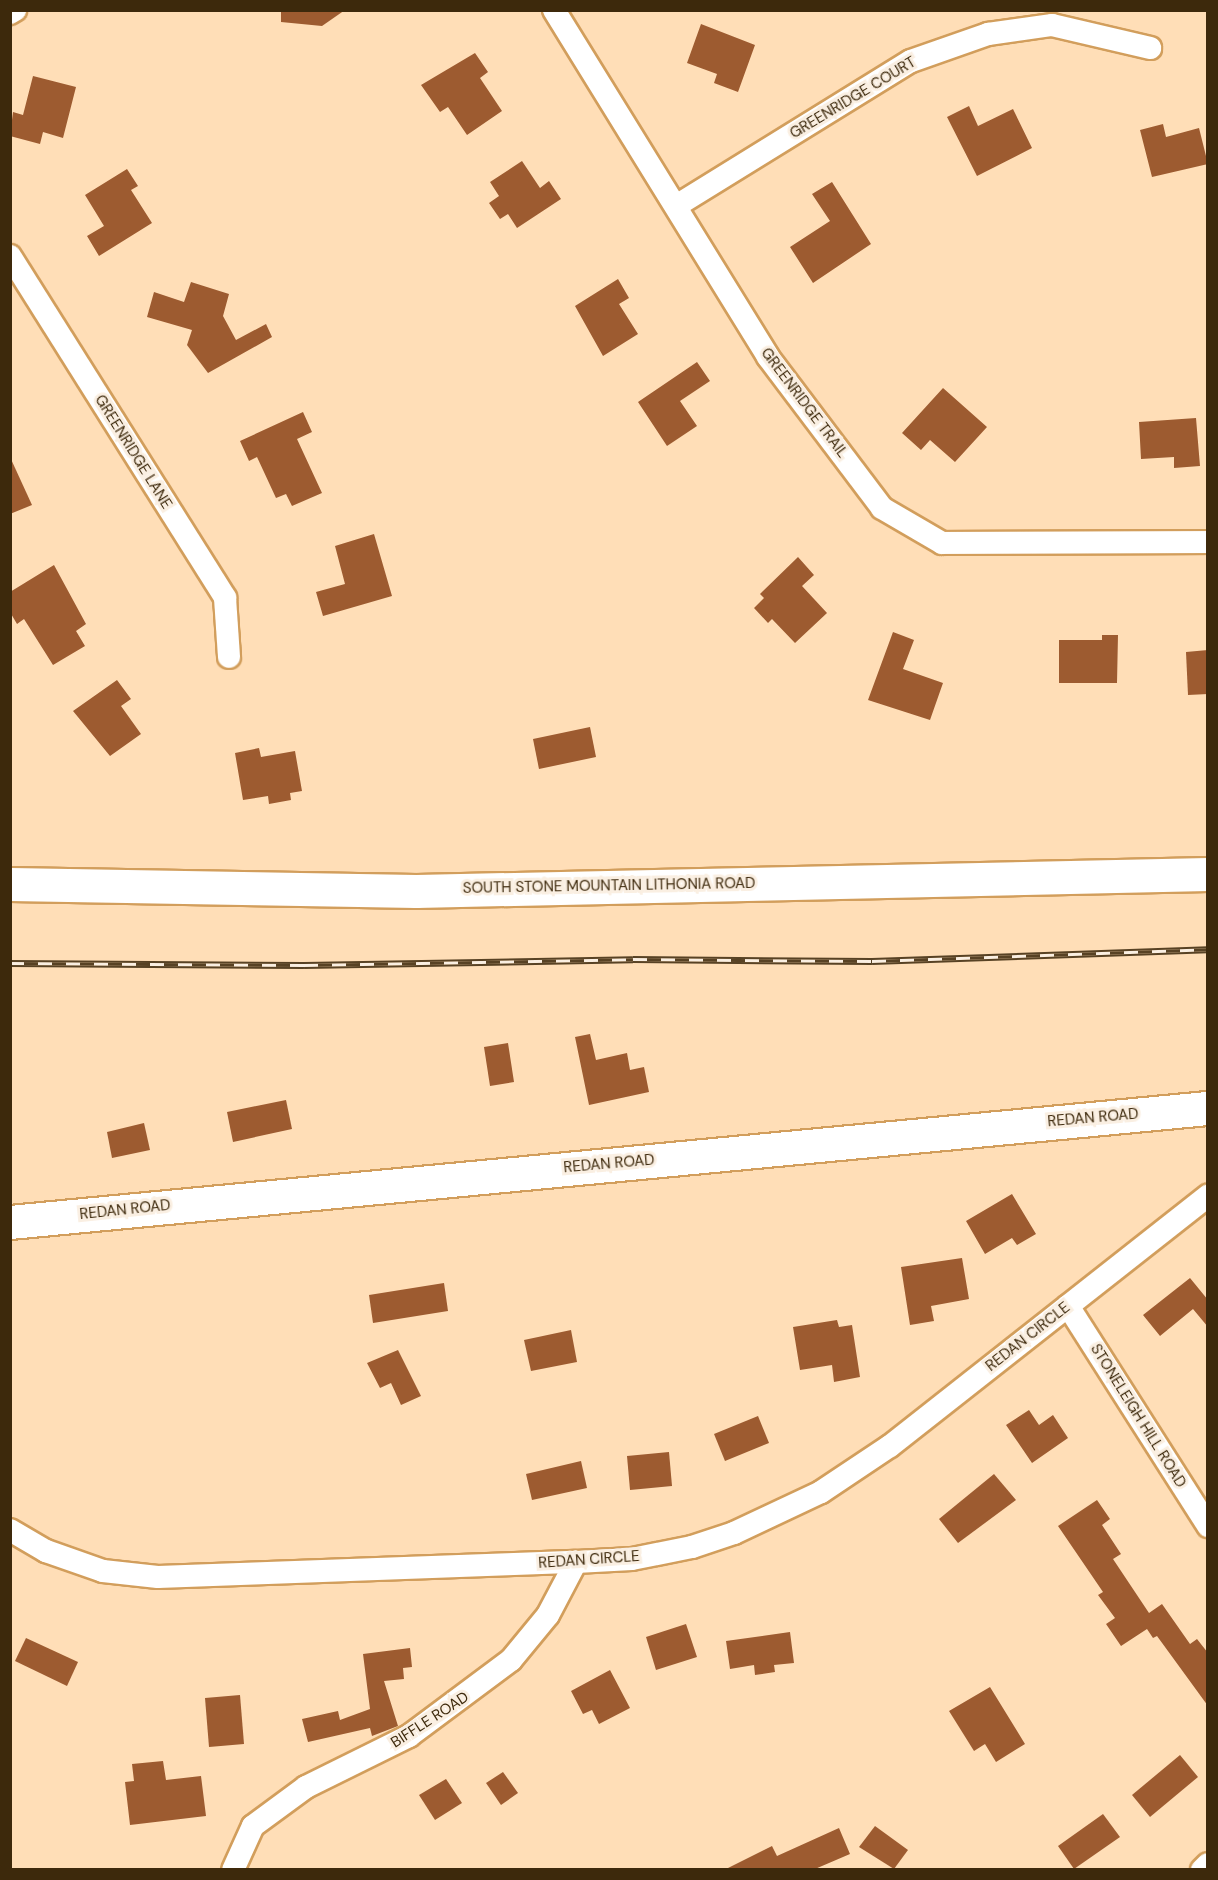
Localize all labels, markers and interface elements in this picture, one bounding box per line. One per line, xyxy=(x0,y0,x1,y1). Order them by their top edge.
street label: GREENRIDGE COURT xyxy=(787,53,919,143)
street label: GREENRIDGE TRAIL xyxy=(757,345,851,461)
street label: GREENRIDGE LANE xyxy=(91,392,175,512)
street label: SOUTH STONE MOUNTAIN LITHONIA ROAD xyxy=(463,874,755,898)
street label: REDAN ROAD xyxy=(1047,1105,1139,1131)
street label: REDAN ROAD xyxy=(563,1151,655,1177)
street label: REDAN ROAD xyxy=(79,1196,171,1224)
street label: REDAN CIRCLE xyxy=(982,1299,1074,1375)
street label: STONELEIGH HILL ROAD xyxy=(1086,1341,1190,1491)
street label: REDAN CIRCLE xyxy=(538,1547,640,1573)
street label: BIFFLE ROAD xyxy=(388,1688,472,1752)

